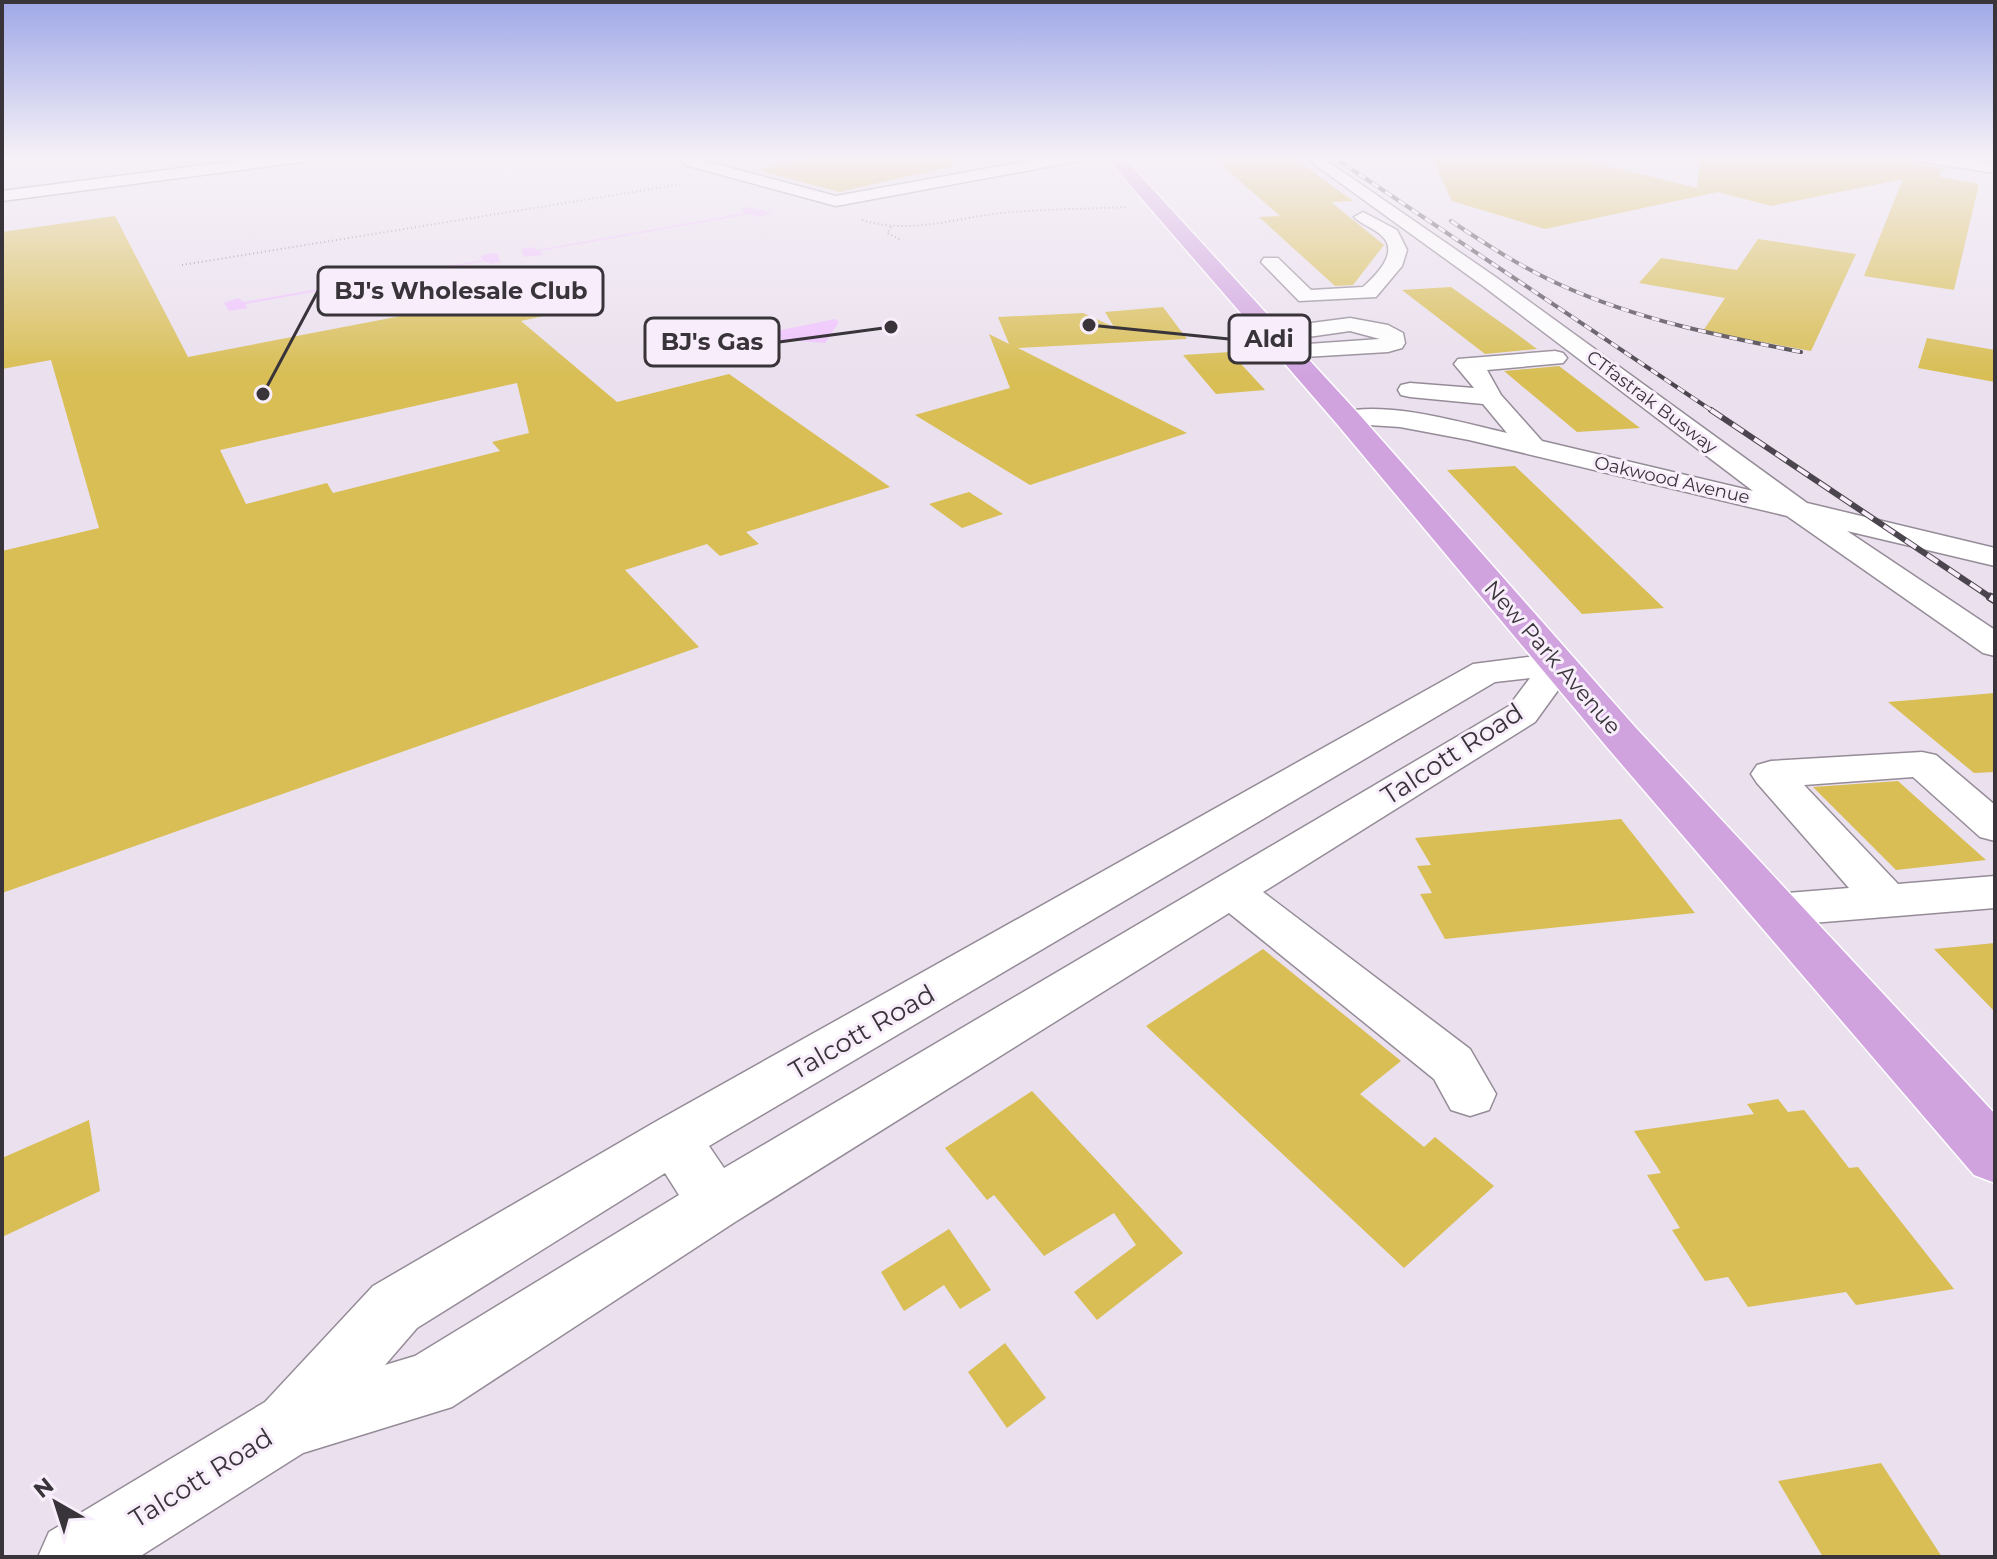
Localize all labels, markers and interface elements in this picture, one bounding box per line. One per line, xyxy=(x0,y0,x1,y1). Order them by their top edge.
callout: BJ's Wholesale Club xyxy=(318,267,603,315)
text: BJ's Wholesale Club xyxy=(334,276,588,305)
callout: Aldi xyxy=(1229,315,1310,363)
callout: BJ's Gas xyxy=(645,318,779,366)
text: Aldi xyxy=(1243,324,1294,353)
text: BJ's Gas xyxy=(661,327,763,356)
street label: CTfastrak Busway xyxy=(1582,346,1722,458)
street label: Oakwood Avenue xyxy=(1592,451,1752,509)
street label: New Park Avenue xyxy=(1478,575,1627,740)
street label: Talcott Road xyxy=(1375,696,1529,812)
street label: Talcott Road xyxy=(784,977,940,1087)
street label: Talcott Road xyxy=(124,1421,278,1535)
north arrow xyxy=(16,1463,96,1543)
text: N xyxy=(28,1472,59,1504)

